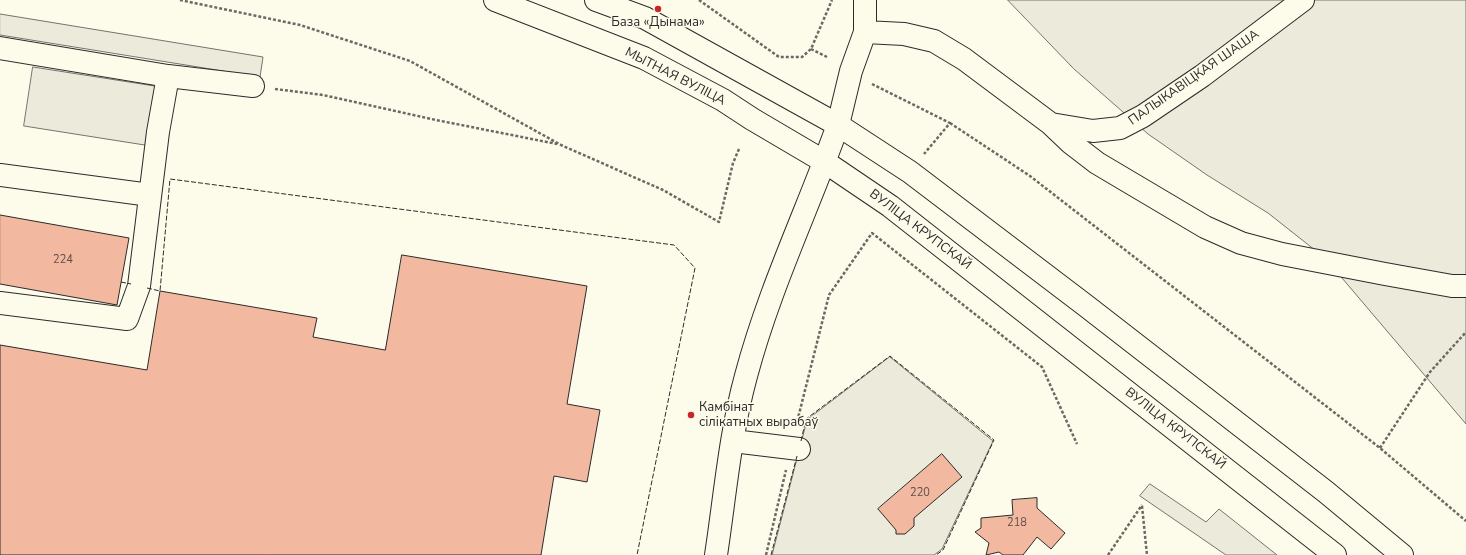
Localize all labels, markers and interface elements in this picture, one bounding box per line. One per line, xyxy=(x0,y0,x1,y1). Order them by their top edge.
marker: База «Дынама» xyxy=(653,4,663,14)
place label: База «Дынама» xyxy=(611,15,705,31)
street label: ПАЛЫКАВІЦКАЯ ШАША xyxy=(1126,27,1262,129)
street label: МЫТНАЯ ВУЛІЦА xyxy=(622,45,728,109)
street label: ВУЛІЦА КРУПСКАЙ xyxy=(866,187,974,273)
house number: 224 xyxy=(53,253,73,267)
street label: ВУЛІЦА КРУПСКАЙ xyxy=(1122,385,1228,473)
place label: Камбінат сілікатных вырабаў xyxy=(699,400,818,431)
marker: Камбінат сілікатных вырабаў xyxy=(686,410,696,420)
house number: 220 xyxy=(910,486,930,500)
house number: 218 xyxy=(1007,516,1027,530)

